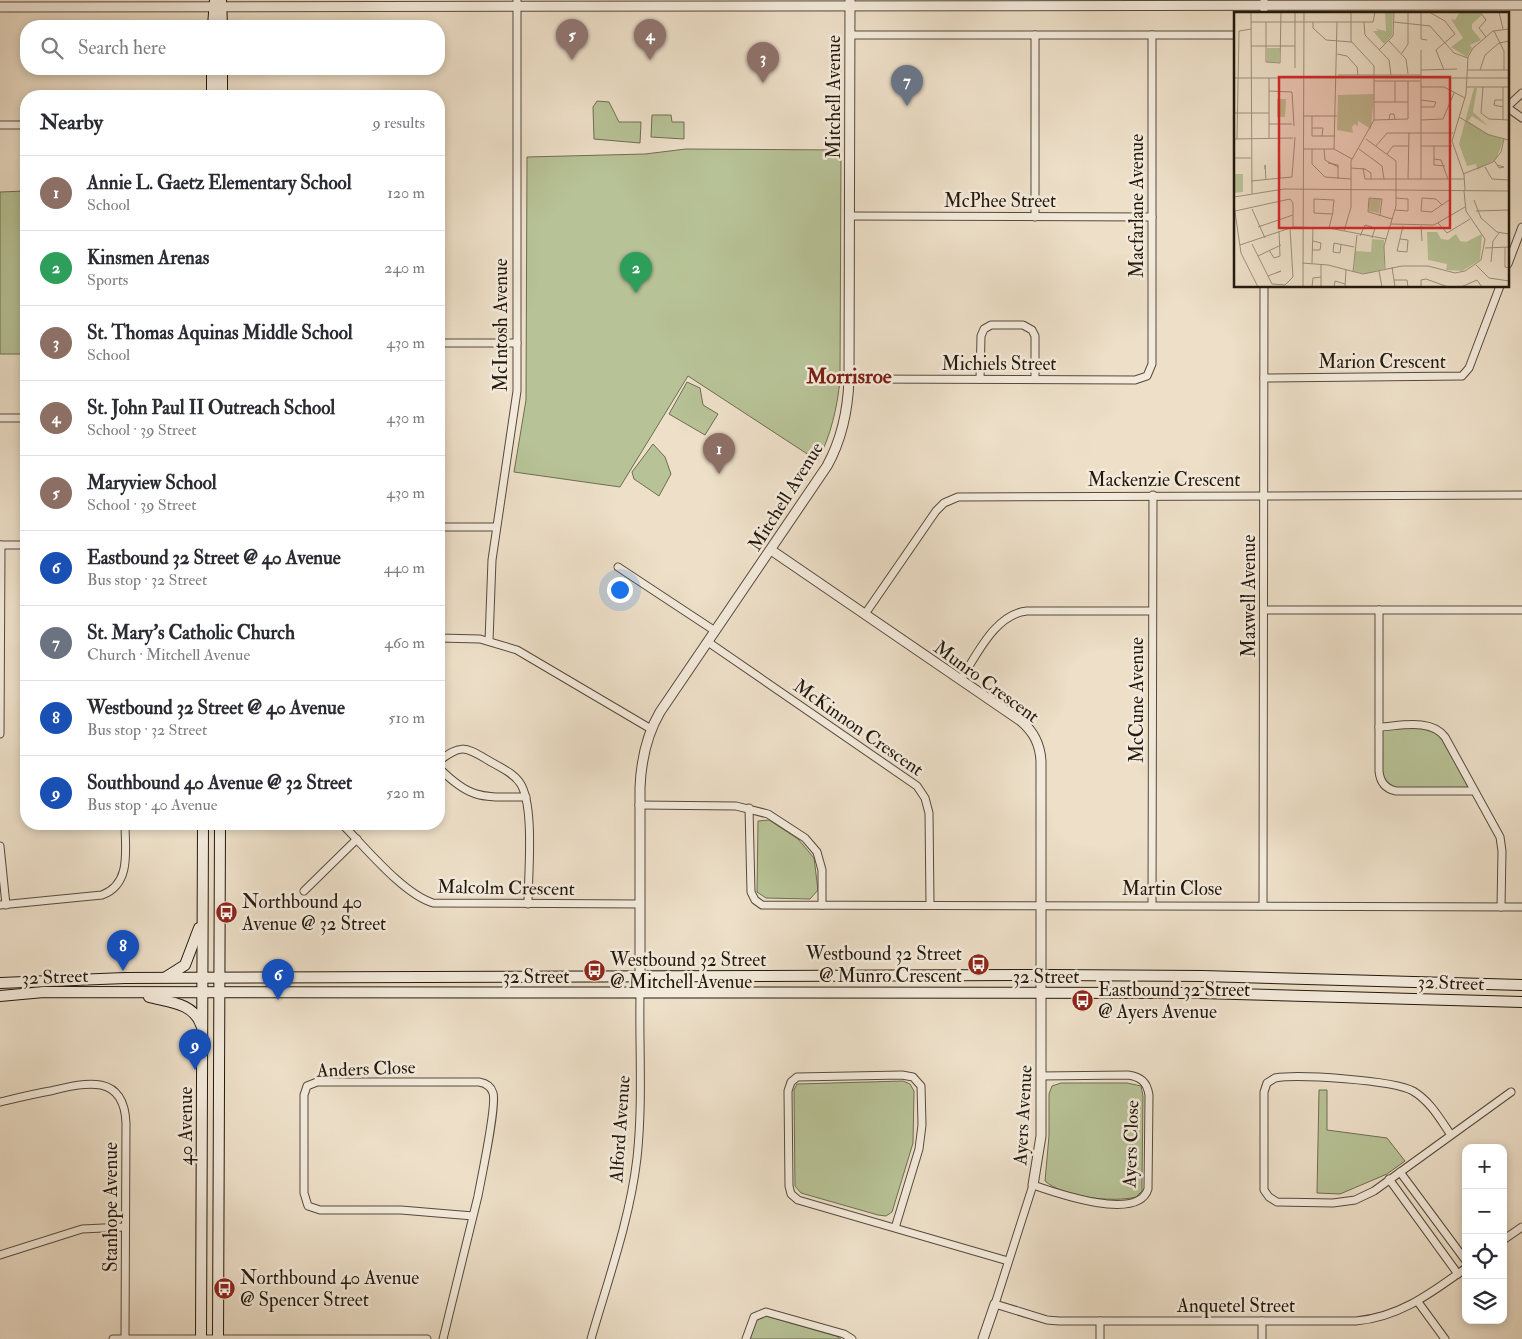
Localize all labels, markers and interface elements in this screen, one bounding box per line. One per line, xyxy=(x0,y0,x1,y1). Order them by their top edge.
inset map xyxy=(1234,12,1510,288)
pin: 5 xyxy=(556,19,588,60)
pin: 4 xyxy=(634,19,666,60)
search box xyxy=(20,20,445,75)
icon: search xyxy=(38,34,66,62)
street label: Mitchell Avenue xyxy=(822,35,846,159)
text: Search here xyxy=(78,36,166,60)
pin: 3 xyxy=(747,42,779,83)
pin: 7 xyxy=(891,65,923,106)
text: Nearby xyxy=(40,109,103,136)
text: 9 results xyxy=(372,113,425,133)
street label: Macfarlane Avenue xyxy=(1125,134,1149,278)
text: Annie L. Gaetz Elementary School xyxy=(87,171,352,195)
text: 1 xyxy=(53,183,59,203)
text: 120 m xyxy=(387,183,425,203)
street label: McPhee Street xyxy=(944,189,1056,213)
text: School xyxy=(87,195,130,215)
text: Kinsmen Arenas xyxy=(87,246,209,270)
pin: 2 xyxy=(620,252,652,293)
text: 2 xyxy=(52,258,60,278)
text: 240 m xyxy=(384,258,425,278)
street label: McIntosh Avenue xyxy=(489,258,513,392)
text: Sports xyxy=(87,270,128,290)
text: St. Thomas Aquinas Middle School xyxy=(87,321,353,345)
text: 3 xyxy=(53,333,59,353)
text: 430 m xyxy=(386,333,425,353)
text: School xyxy=(87,345,130,365)
street label: Marion Crescent xyxy=(1318,350,1446,374)
street label: Michiels Street xyxy=(941,352,1057,376)
district label: Morrisroe xyxy=(805,363,892,390)
text: St. John Paul II Outreach School xyxy=(87,396,335,420)
text: 4 xyxy=(52,408,60,428)
text: 430 m xyxy=(386,408,425,428)
text: School · 39 Street xyxy=(87,420,196,440)
pin: 1 xyxy=(703,433,735,474)
street label: Mitchell Avenue xyxy=(743,438,829,555)
street label: Mackenzie Crescent xyxy=(1087,468,1241,492)
text: Maryview School xyxy=(87,471,217,495)
text: 5 xyxy=(52,483,60,503)
text: 430 m xyxy=(386,483,425,503)
text: School · 39 Street xyxy=(87,495,196,515)
street label: Maxwell Avenue xyxy=(1237,535,1261,657)
text: Eastbound 32 Street @ 40 Avenue xyxy=(87,546,341,570)
text: 6 xyxy=(52,558,60,578)
text: 440 m xyxy=(384,558,425,578)
text: Bus stop · 32 Street xyxy=(87,570,207,590)
your location xyxy=(607,577,633,603)
text: St. Mary's Catholic Church xyxy=(87,621,295,645)
text: 7 xyxy=(52,633,60,653)
text: 460 m xyxy=(384,633,425,653)
street label: Munro Crescent xyxy=(929,636,1044,728)
street label: McCune Avenue xyxy=(1125,637,1149,763)
text: Church · Mitchell Avenue xyxy=(87,645,250,665)
street label: McKinnon Crescent xyxy=(789,674,928,782)
text: Westbound 32 Street @ 40 Avenue xyxy=(87,696,345,720)
text: 8 xyxy=(52,708,60,728)
text: 510 m xyxy=(388,708,425,728)
text: Bus stop · 32 Street xyxy=(87,720,207,740)
text: Southbound 40 Avenue @ 32 Street xyxy=(87,771,352,795)
text: 9 xyxy=(52,783,60,803)
text: 520 m xyxy=(386,783,425,803)
text: Bus stop · 40 Avenue xyxy=(87,795,217,815)
street label: Malcolm Crescent xyxy=(437,875,575,901)
street label: Martin Close xyxy=(1122,877,1222,901)
place label: Northbound 40 Avenue @ 32 Street xyxy=(241,890,386,936)
bus stop icon: Northbound 40 Avenue @ 32 Street xyxy=(214,900,238,924)
pin: 8 xyxy=(107,930,139,971)
place label: Westbound 32 Street @ Munro Crescent xyxy=(805,942,962,988)
place label: Westbound 32 Street @ Mitchell Avenue xyxy=(609,948,766,994)
bus stop icon: Westbound 32 Street @ Munro Crescent xyxy=(966,952,990,976)
bus stop icon: Westbound 32 Street @ Mitchell Avenue xyxy=(582,958,606,982)
pin: 6 xyxy=(262,959,294,1000)
street label: 32 Street xyxy=(21,964,89,990)
street label: 32 Street xyxy=(503,965,569,989)
street label: 32 Street xyxy=(1013,965,1079,989)
street label: 32 Street xyxy=(1417,970,1485,996)
place label: Eastbound 32 Street @ Ayers Avenue xyxy=(1098,978,1250,1024)
bus stop icon: Eastbound 32 Street @ Ayers Avenue xyxy=(1070,988,1094,1012)
pin: 9 xyxy=(179,1029,211,1070)
street label: Anders Close xyxy=(315,1055,416,1083)
street label: Ayers Avenue xyxy=(1008,1064,1038,1167)
street label: Alford Avenue xyxy=(604,1075,636,1185)
street label: 40 Avenue xyxy=(174,1086,198,1166)
street label: Ayers Close xyxy=(1117,1100,1145,1189)
street label: Stanhope Avenue xyxy=(99,1142,124,1272)
map controls xyxy=(1462,1144,1507,1324)
button: + xyxy=(1462,1144,1507,1189)
button: − xyxy=(1462,1189,1507,1234)
button: locate xyxy=(1462,1234,1507,1279)
place label: Northbound 40 Avenue @ Spencer Street xyxy=(240,1266,419,1313)
bus stop icon: Northbound 40 Avenue @ Spencer Street xyxy=(212,1276,236,1300)
button: layers xyxy=(1462,1279,1507,1324)
street label: Anquetel Street xyxy=(1176,1294,1295,1318)

